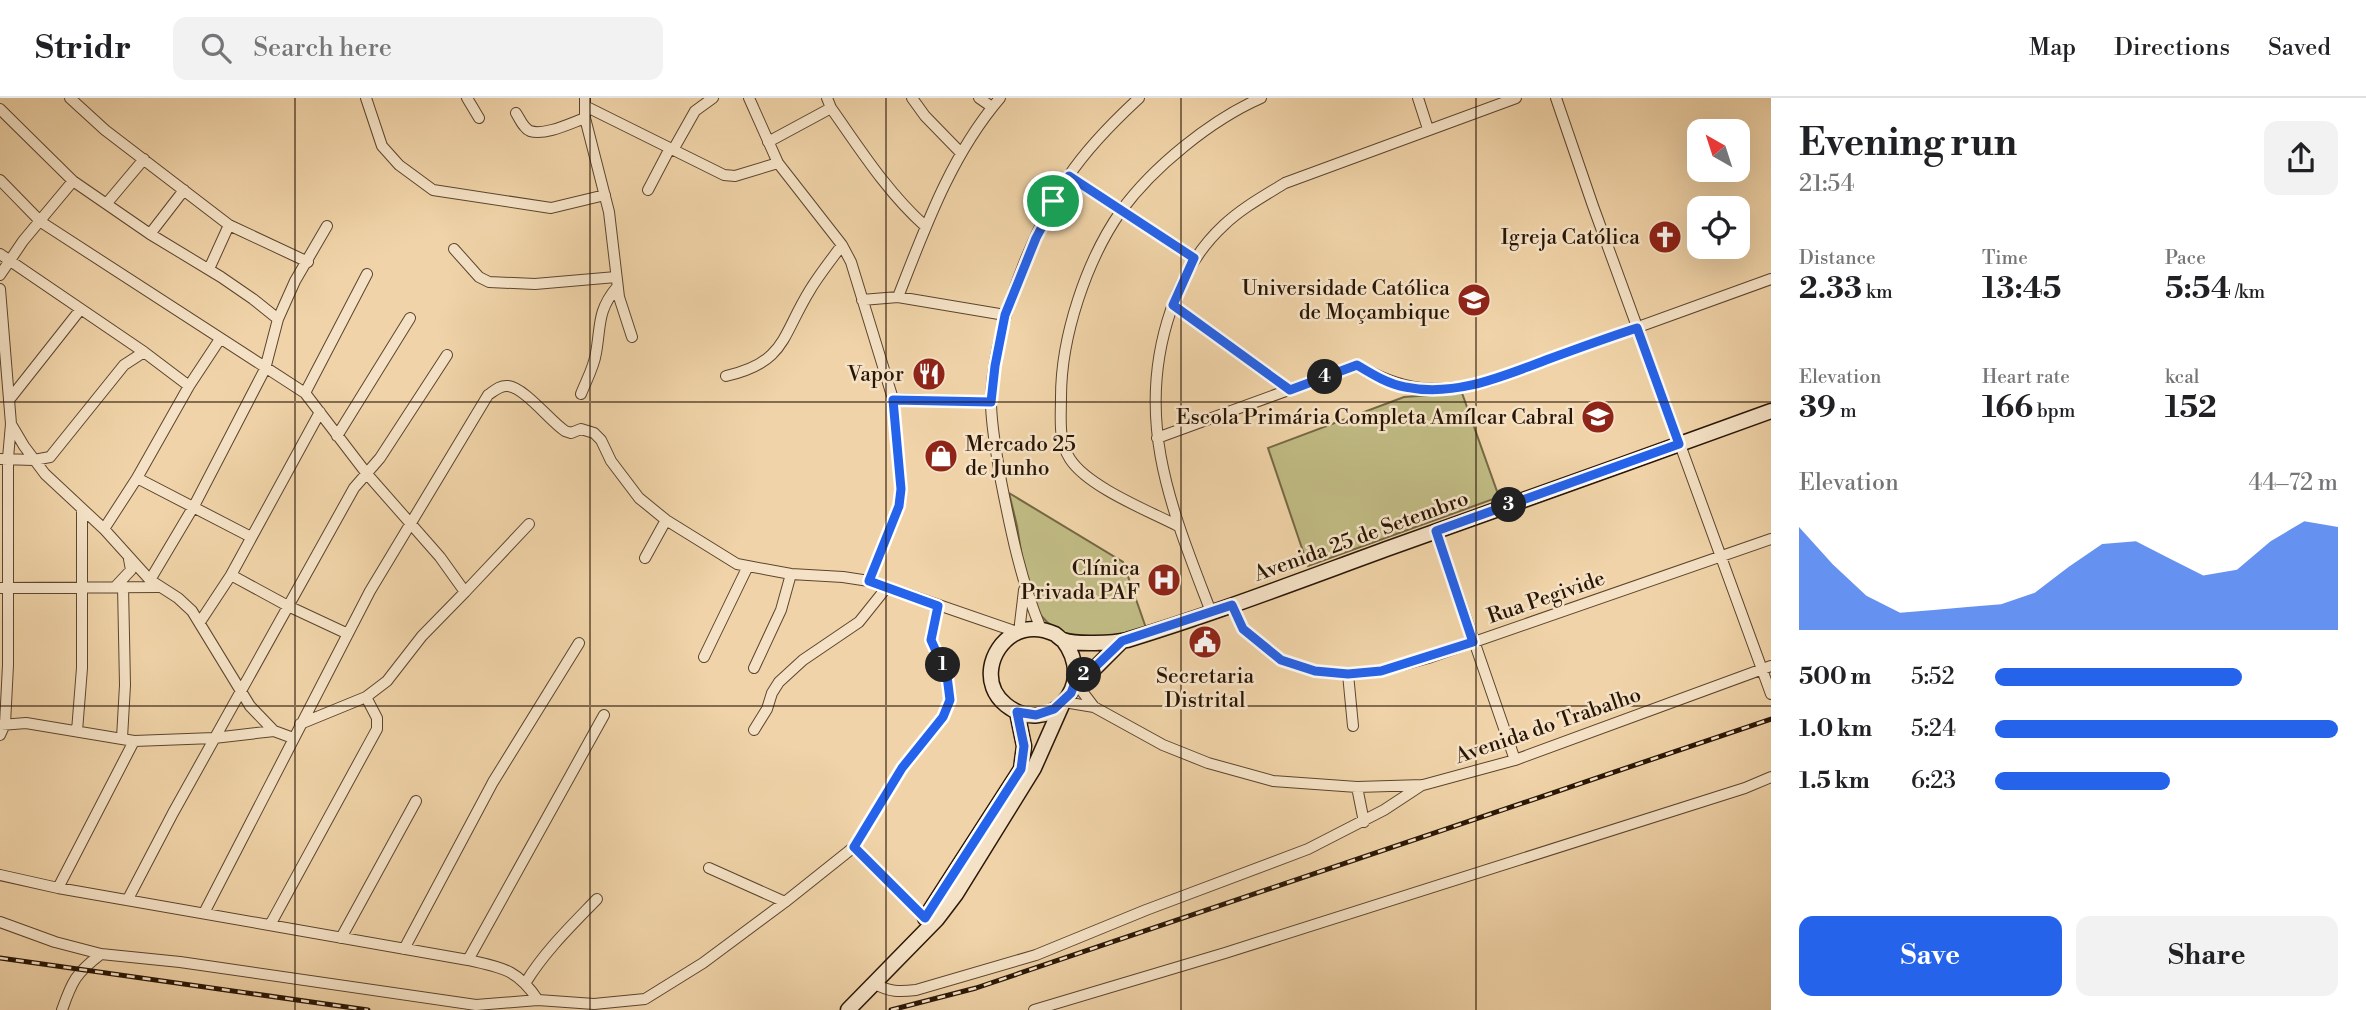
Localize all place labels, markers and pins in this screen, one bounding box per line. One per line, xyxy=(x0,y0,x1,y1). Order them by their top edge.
pin xyxy=(1023,171,1083,231)
church icon: Igreja Católica xyxy=(1646,218,1684,256)
place label: Igreja Católica xyxy=(1501,225,1640,251)
place label: Universidade Católica de Moçambique xyxy=(1242,276,1450,326)
school or university icon: Universidade Católica de Moçambique xyxy=(1455,281,1493,319)
restaurant icon: Vapor xyxy=(910,355,948,393)
pin: 4 xyxy=(1308,360,1342,394)
place label: Vapor xyxy=(846,362,904,388)
school or university icon: Escola Primária Completa Amílcar Cabral xyxy=(1579,398,1617,436)
place label: Escola Primária Completa Amílcar Cabral xyxy=(1176,405,1574,431)
place label: Mercado 25 de Junho xyxy=(965,432,1076,482)
shop icon: Mercado 25 de Junho xyxy=(922,437,960,475)
pin: 3 xyxy=(1492,488,1526,522)
place label: Clínica Privada PAF xyxy=(1021,556,1140,606)
hospital icon: Clínica Privada PAF xyxy=(1145,561,1183,599)
public building icon: Secretaria Distrital xyxy=(1186,623,1224,661)
pin: 1 xyxy=(926,648,960,682)
pin: 2 xyxy=(1066,658,1102,692)
place label: Secretaria Distrital xyxy=(1156,664,1254,714)

